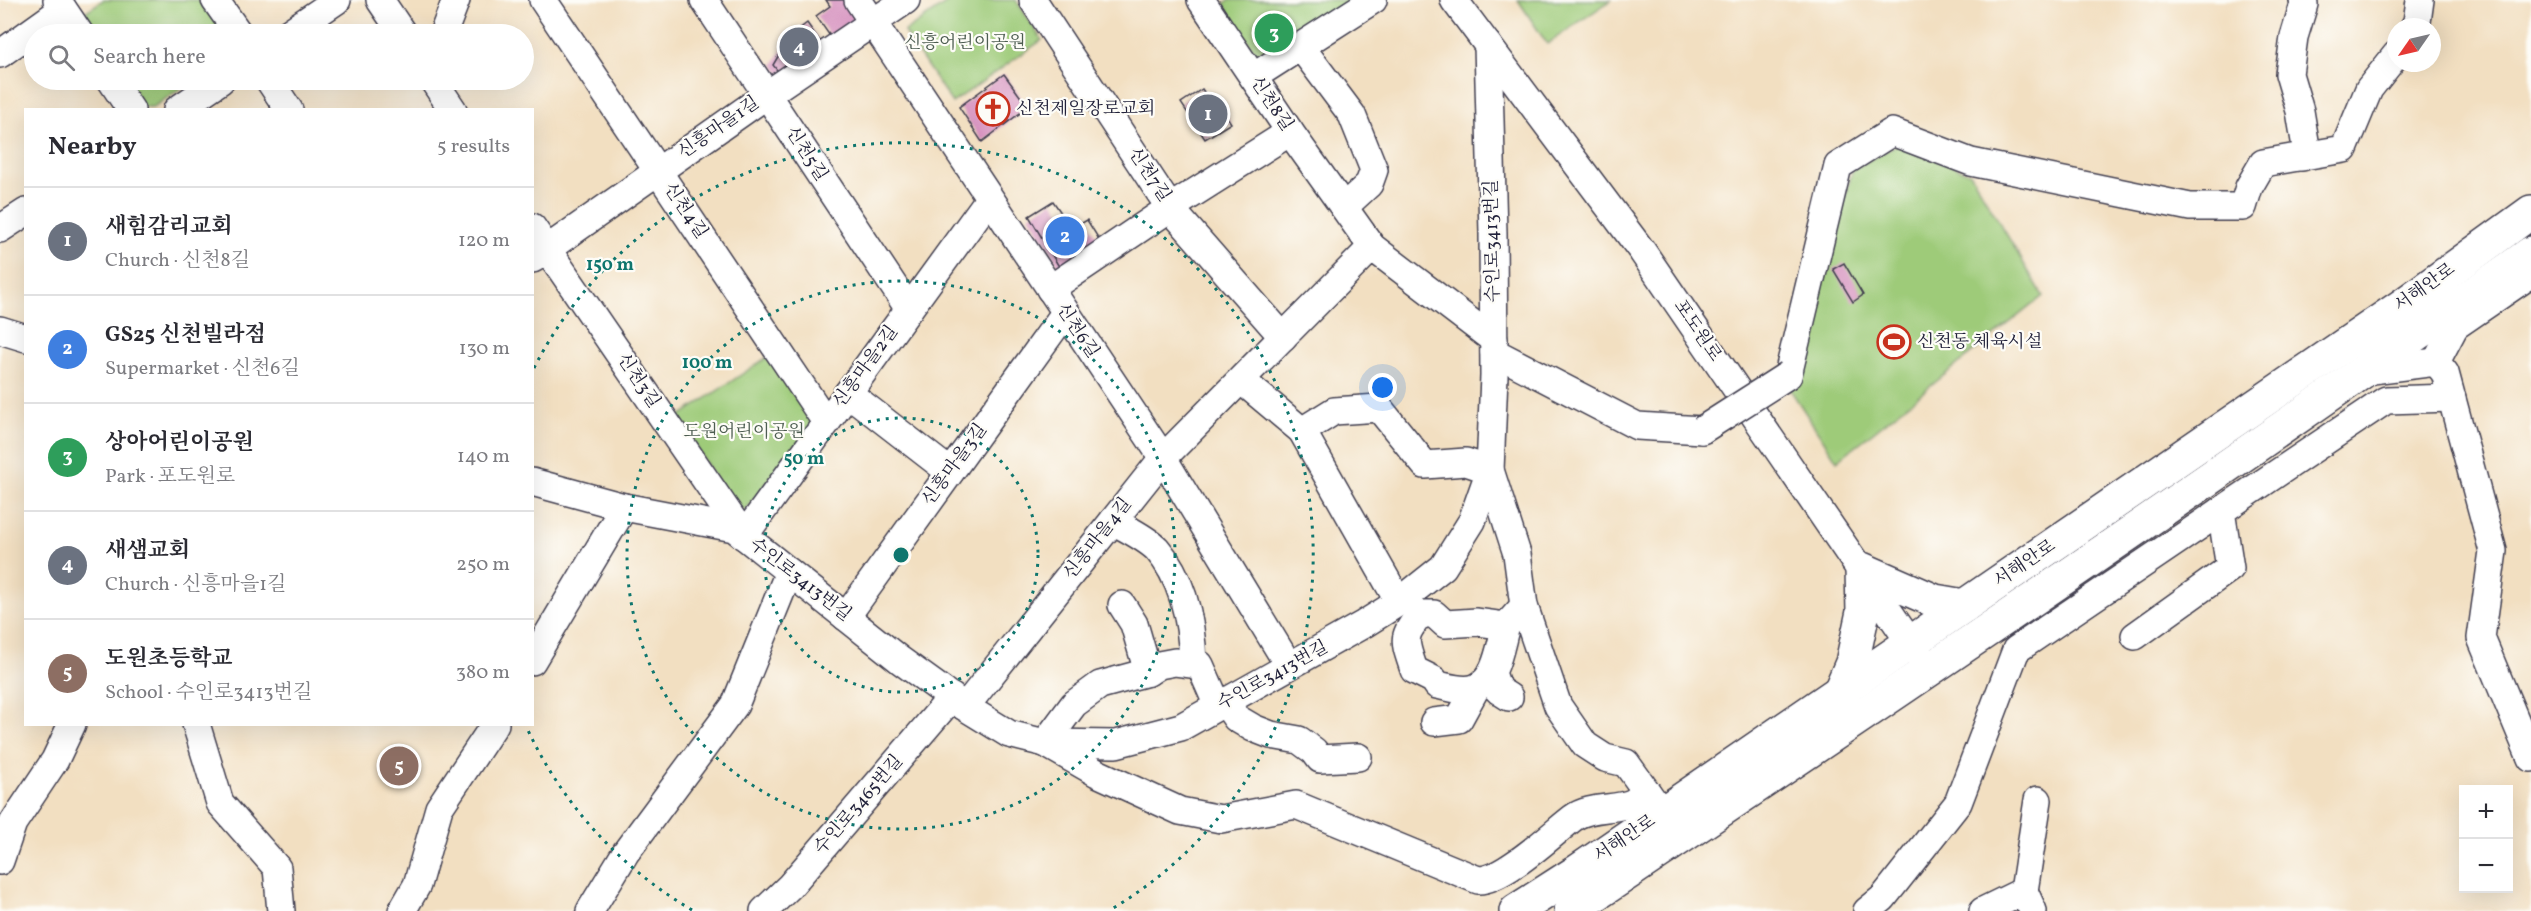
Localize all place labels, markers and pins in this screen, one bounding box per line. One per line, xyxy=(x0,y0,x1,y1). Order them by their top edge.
pin: 3 xyxy=(1254,10,1294,56)
pin: 4 xyxy=(780,24,818,70)
church icon: 신천제일장로교회 xyxy=(975,91,1011,127)
pin: 1 xyxy=(1188,92,1228,136)
place label: 신천제일장로교회 xyxy=(1016,97,1155,122)
pin: 2 xyxy=(1046,214,1084,258)
sports icon: 신천동 체육시설 xyxy=(1876,324,1912,360)
place label: 신천동 체육시설 xyxy=(1917,330,2042,355)
centre of rings xyxy=(891,545,911,565)
pin: 5 xyxy=(380,744,418,789)

